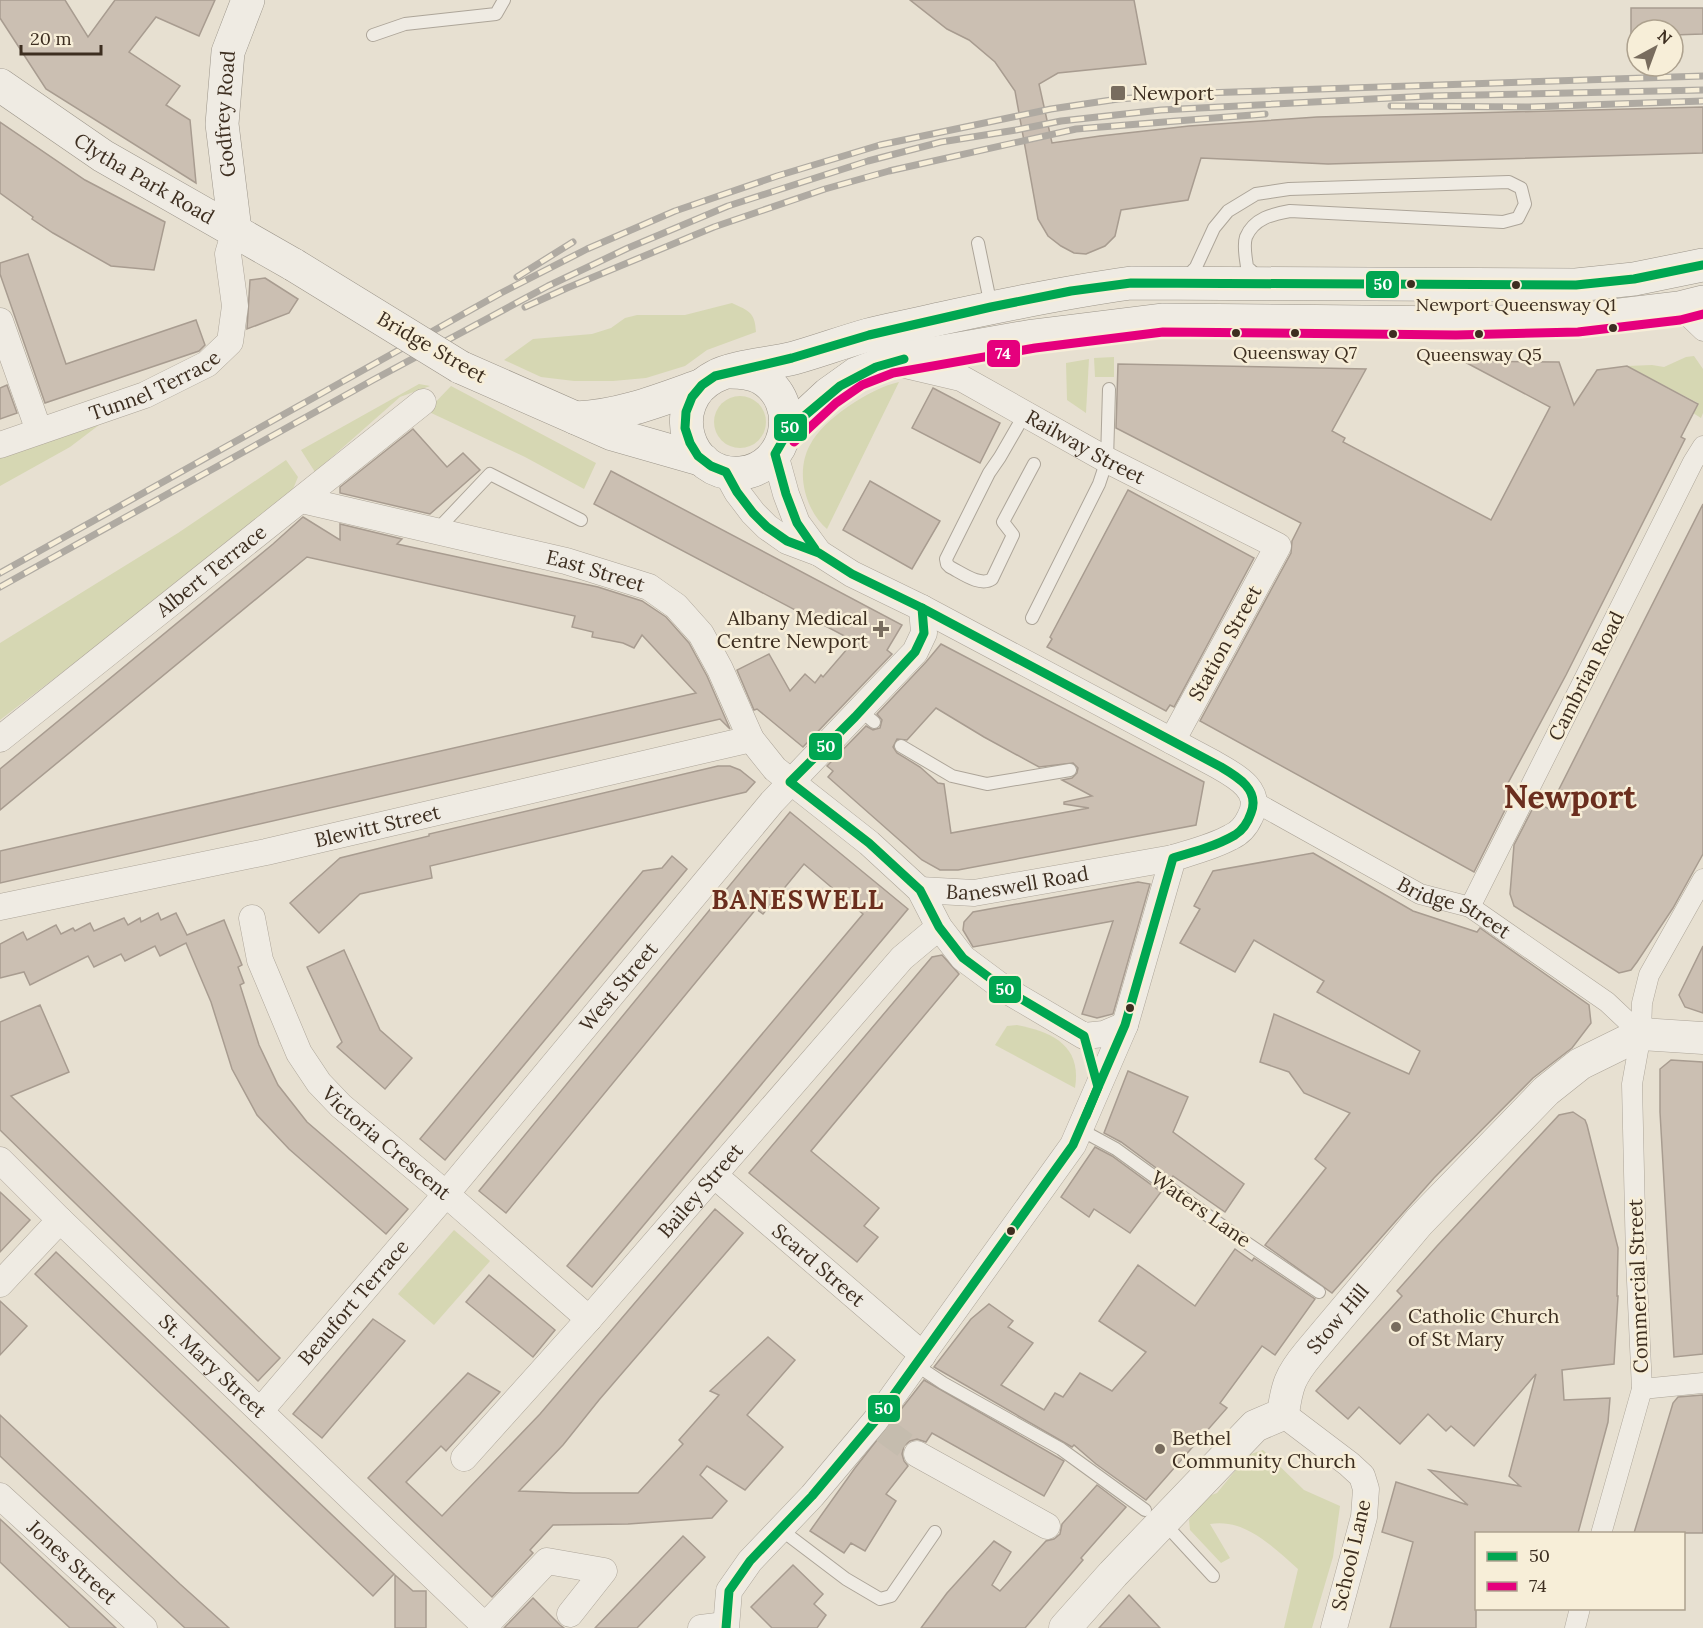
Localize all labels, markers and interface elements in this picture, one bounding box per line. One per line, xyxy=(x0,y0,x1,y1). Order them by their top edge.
scale bar xyxy=(21,18,100,56)
north arrow xyxy=(1625,18,1685,78)
text: N xyxy=(1654,25,1676,48)
text: 20 m xyxy=(30,27,72,50)
street label: Godfrey Road xyxy=(209,49,240,179)
place label: Newport xyxy=(1132,80,1214,105)
marker: Newport xyxy=(1109,84,1127,102)
street label: Clytha Park Road xyxy=(69,127,219,229)
line badge: 50 xyxy=(1365,270,1400,299)
text: 50 xyxy=(1374,274,1392,294)
unlabelled marker xyxy=(1405,278,1417,290)
marker: Newport Queensway Q1 xyxy=(1510,279,1522,291)
place label: Newport Queensway Q1 xyxy=(1416,293,1616,316)
street label: Bridge Street xyxy=(373,305,492,388)
unlabelled marker xyxy=(1607,322,1619,334)
unlabelled marker xyxy=(1230,327,1242,339)
marker: Queensway Q7 xyxy=(1289,327,1301,339)
unlabelled marker xyxy=(1387,328,1399,340)
marker: Queensway Q5 xyxy=(1473,328,1485,340)
line badge: 74 xyxy=(986,339,1021,368)
place label: Queensway Q7 xyxy=(1233,341,1357,364)
text: 74 xyxy=(995,343,1011,363)
place label: Queensway Q5 xyxy=(1416,343,1542,366)
street label: Tunnel Terrace xyxy=(86,345,226,425)
street label: Railway Street xyxy=(1021,404,1150,489)
line badge: 50 xyxy=(773,413,808,442)
text: 50 xyxy=(781,417,799,437)
street label: Albert Terrace xyxy=(150,519,271,622)
street label: East Street xyxy=(544,544,648,597)
street label: Station Street xyxy=(1183,580,1267,705)
place label: Albany Medical Centre Newport xyxy=(717,605,868,653)
street label: Cambrian Road xyxy=(1542,607,1629,745)
marker: Albany Medical Centre Newport xyxy=(872,620,890,638)
line badge: 50 xyxy=(808,732,843,761)
text: 50 xyxy=(817,736,835,756)
district label: Newport xyxy=(1504,776,1637,817)
street label: Blewitt Street xyxy=(312,799,443,852)
street label: Baneswell Road xyxy=(945,860,1090,906)
street label: Bridge Street xyxy=(1393,871,1516,944)
district label: BANESWELL xyxy=(711,883,885,916)
street label: West Street xyxy=(574,936,663,1036)
line badge: 50 xyxy=(988,975,1022,1004)
text: 50 xyxy=(996,979,1014,999)
unlabelled marker xyxy=(1124,1002,1136,1014)
street label: Victoria Crescent xyxy=(316,1080,456,1205)
street label: Bailey Street xyxy=(652,1138,748,1243)
street label: Waters Lane xyxy=(1146,1165,1256,1252)
street label: Commercial Street xyxy=(1622,1198,1653,1374)
street label: Scard Street xyxy=(767,1218,871,1312)
unlabelled marker xyxy=(1005,1225,1017,1237)
street label: Beaufort Terrace xyxy=(292,1234,414,1370)
street label: Stow Hill xyxy=(1301,1278,1374,1359)
place label: Catholic Church of St Mary xyxy=(1408,1303,1560,1351)
street label: St. Mary Street xyxy=(154,1308,272,1423)
marker: Catholic Church of St Mary xyxy=(1389,1320,1403,1334)
line badge: 50 xyxy=(867,1394,901,1423)
text: 50 xyxy=(875,1398,893,1418)
place label: Bethel Community Church xyxy=(1172,1425,1356,1473)
marker: Bethel Community Church xyxy=(1153,1442,1167,1456)
street label: School Lane xyxy=(1326,1497,1375,1613)
street label: Jones Street xyxy=(22,1514,123,1610)
legend xyxy=(1475,1532,1685,1610)
text: 50 xyxy=(1529,1544,1550,1567)
text: 74 xyxy=(1529,1574,1547,1597)

